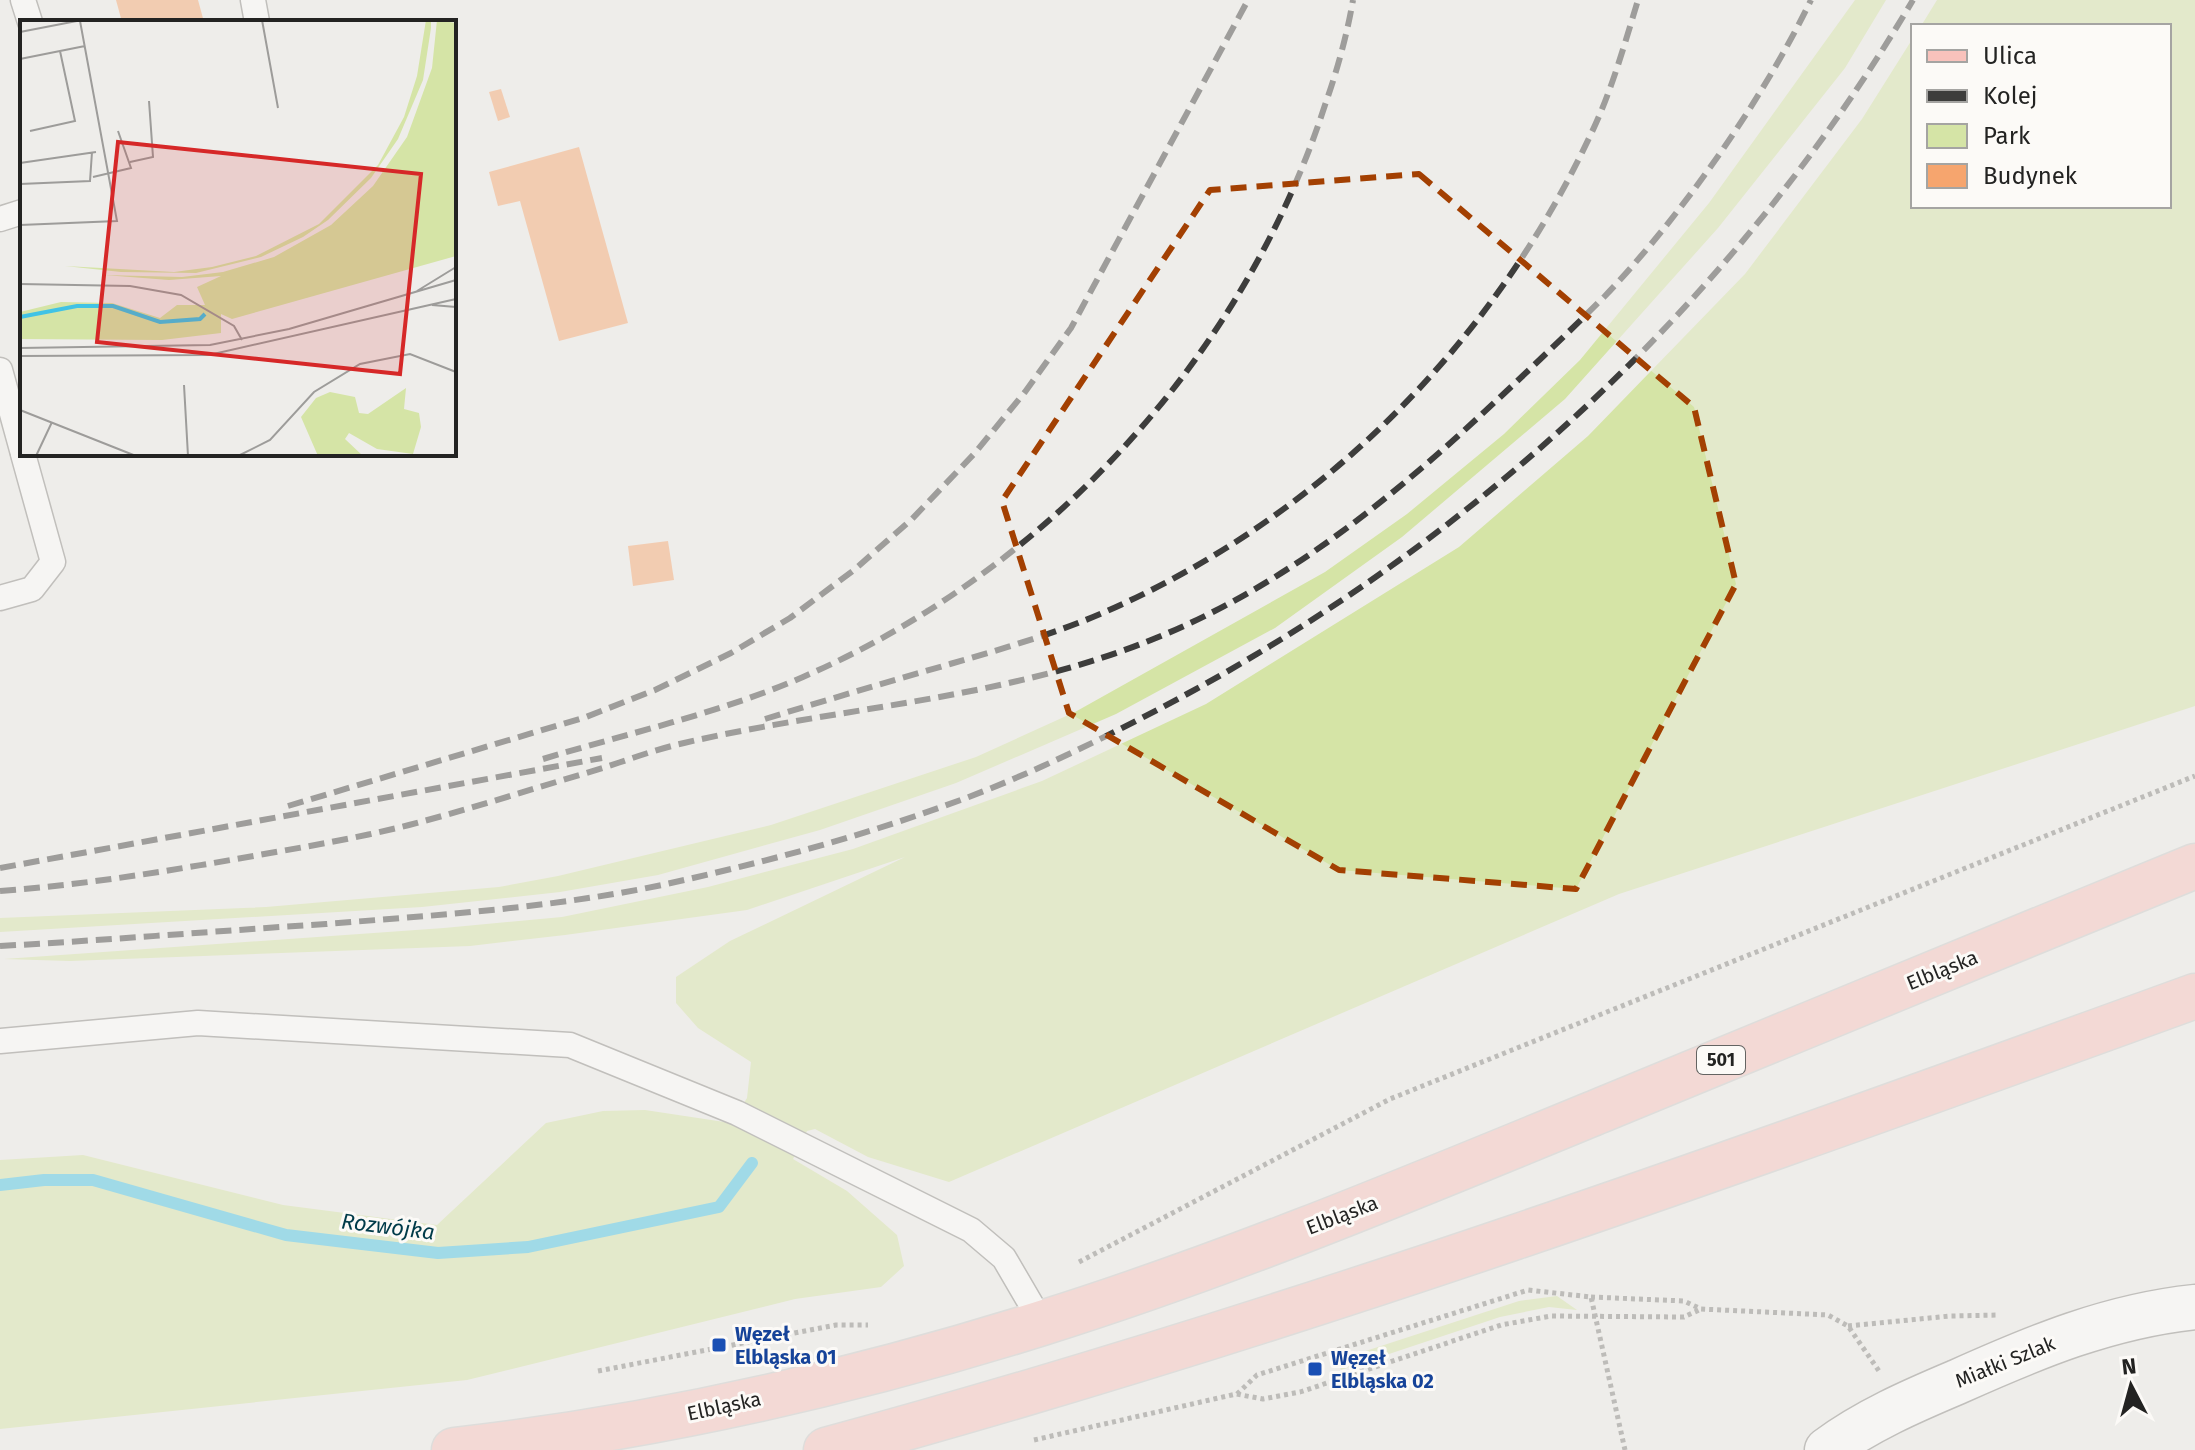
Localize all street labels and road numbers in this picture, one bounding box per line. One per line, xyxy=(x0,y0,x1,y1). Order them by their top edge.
street label: Elbląska xyxy=(1903,945,1981,995)
road number: 501 xyxy=(1697,1046,1745,1074)
street label: Elbląska xyxy=(1303,1190,1381,1240)
street label: Miałki Szlak xyxy=(1952,1331,2059,1393)
street label: Elbląska xyxy=(685,1386,763,1426)

